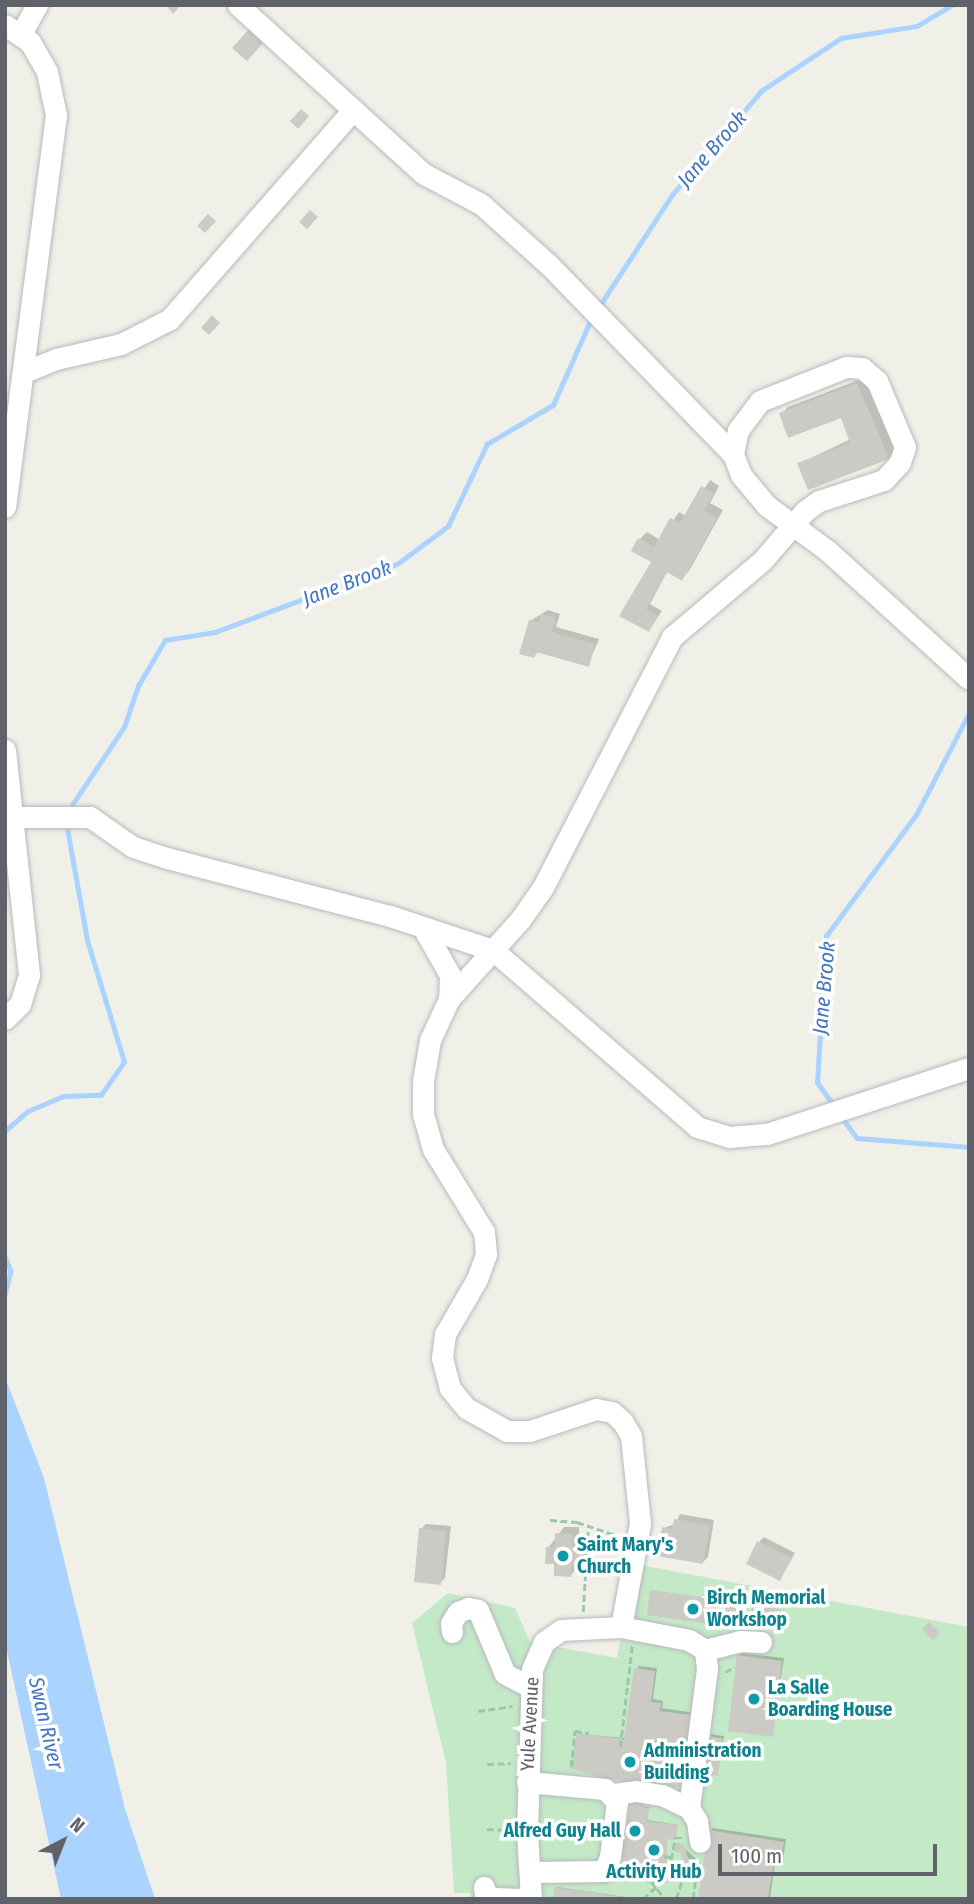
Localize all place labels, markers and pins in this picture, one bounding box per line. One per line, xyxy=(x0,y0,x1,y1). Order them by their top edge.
place label: Saint Mary's Church xyxy=(577,1534,673,1578)
marker: Saint Mary's Church xyxy=(555,1548,571,1564)
place label: Birch Memorial Workshop xyxy=(707,1587,825,1631)
marker: Birch Memorial Workshop xyxy=(685,1601,701,1617)
place label: La Salle Boarding House xyxy=(768,1677,893,1721)
marker: La Salle Boarding House xyxy=(746,1691,762,1707)
place label: Administration Building xyxy=(644,1740,762,1784)
marker: Administration Building xyxy=(622,1754,638,1770)
place label: Alfred Guy Hall xyxy=(504,1820,621,1842)
marker: Alfred Guy Hall xyxy=(627,1823,643,1839)
marker: Activity Hub xyxy=(646,1842,662,1858)
place label: Activity Hub xyxy=(606,1861,702,1883)

